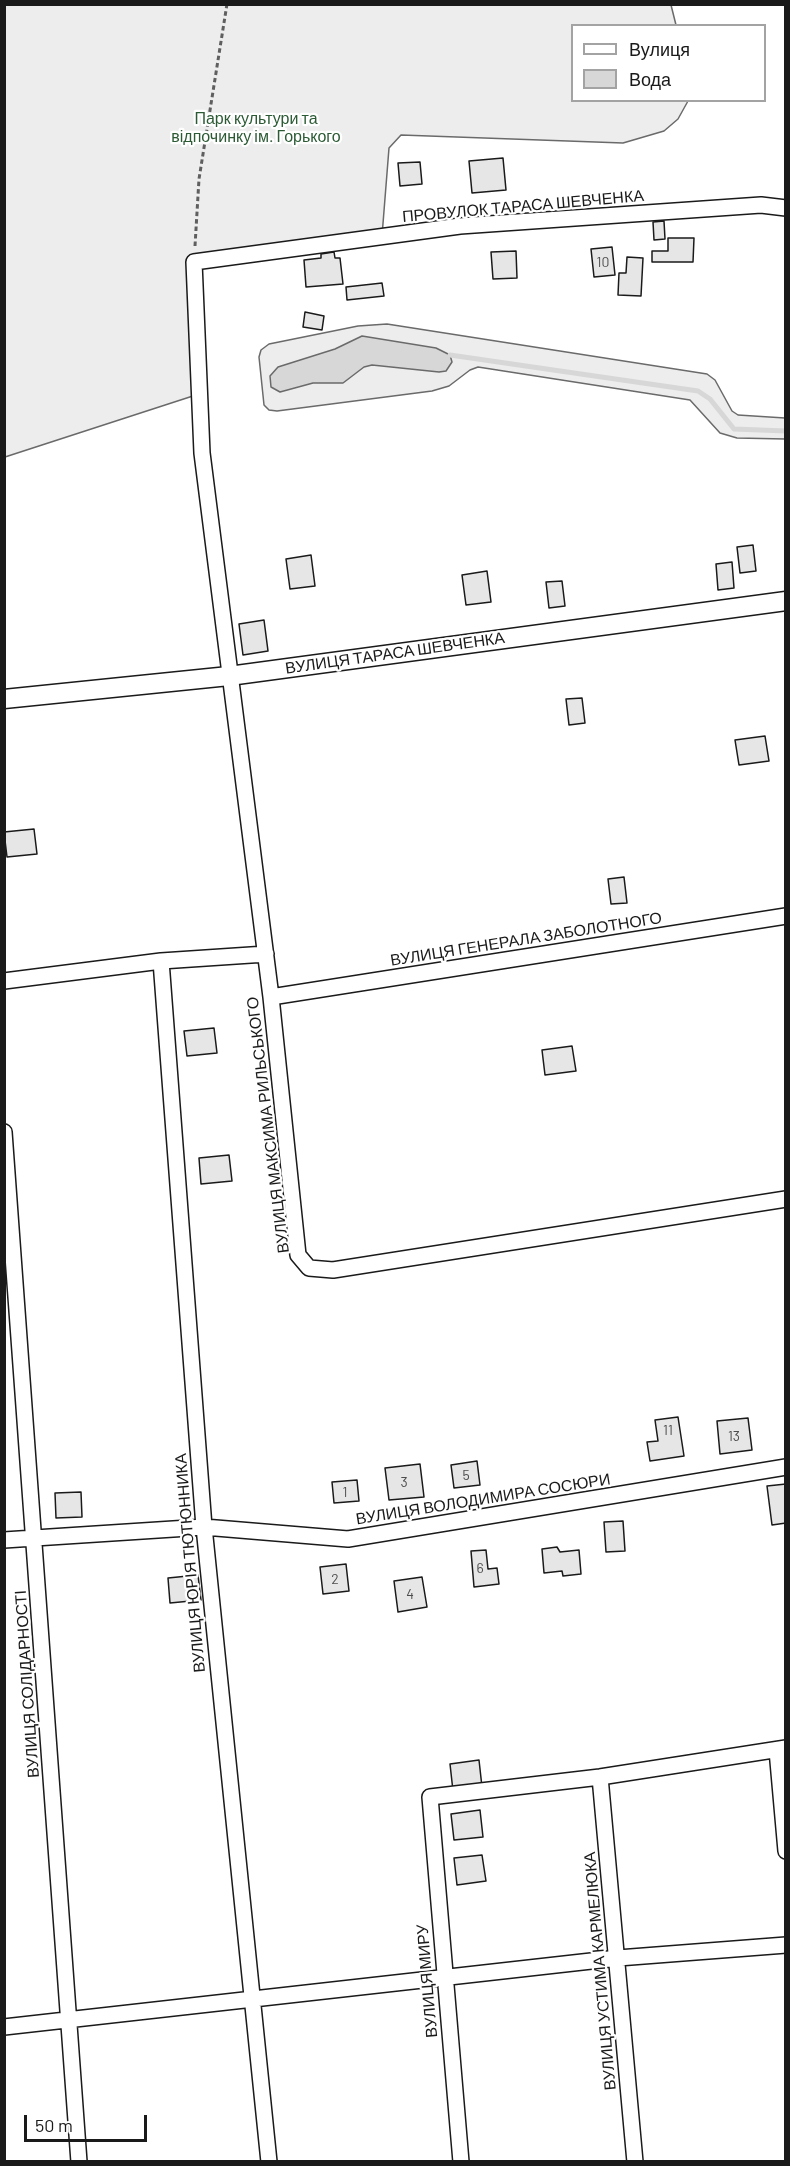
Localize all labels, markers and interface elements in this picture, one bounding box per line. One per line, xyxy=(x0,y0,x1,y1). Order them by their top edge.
legend xyxy=(571,24,766,102)
text: Вулиця xyxy=(629,38,690,60)
text: Вода xyxy=(629,68,671,90)
park label: Парк культури та відпочинку ім. Горького xyxy=(171,109,341,147)
street label: ПРОВУЛОК ТАРАСА ШЕВЧЕНКА xyxy=(401,186,645,226)
house number: 10 xyxy=(597,254,609,270)
street label: ВУЛИЦЯ ТАРАСА ШЕВЧЕНКА xyxy=(284,628,506,678)
street label: ВУЛИЦЯ ГЕНЕРАЛА ЗАБОЛОТНОГО xyxy=(389,908,663,970)
street label: ВУЛИЦЯ МАКСИМА РИЛЬСЬКОГО xyxy=(243,996,293,1254)
house number: 11 xyxy=(663,1422,673,1438)
house number: 13 xyxy=(728,1428,740,1444)
street label: ВУЛИЦЯ ЮРІЯ ТЮТЮННИКА xyxy=(171,1453,209,1673)
house number: 5 xyxy=(462,1467,470,1483)
street label: ВУЛИЦЯ ВОЛОДИМИРА СОСЮРИ xyxy=(354,1469,612,1529)
house number: 3 xyxy=(400,1474,408,1490)
house number: 1 xyxy=(343,1484,347,1500)
house number: 6 xyxy=(476,1560,484,1576)
house number: 2 xyxy=(331,1571,339,1587)
house number: 4 xyxy=(406,1586,414,1602)
street label: ВУЛИЦЯ СОЛІДАРНОСТІ xyxy=(11,1589,43,1779)
street label: ВУЛИЦЯ УСТИМА КАРМЕЛЮКА xyxy=(580,1851,620,2091)
street label: ВУЛИЦЯ МИРУ xyxy=(412,1924,442,2038)
scale bar xyxy=(27,2103,150,2141)
text: 50 m xyxy=(35,2114,73,2136)

